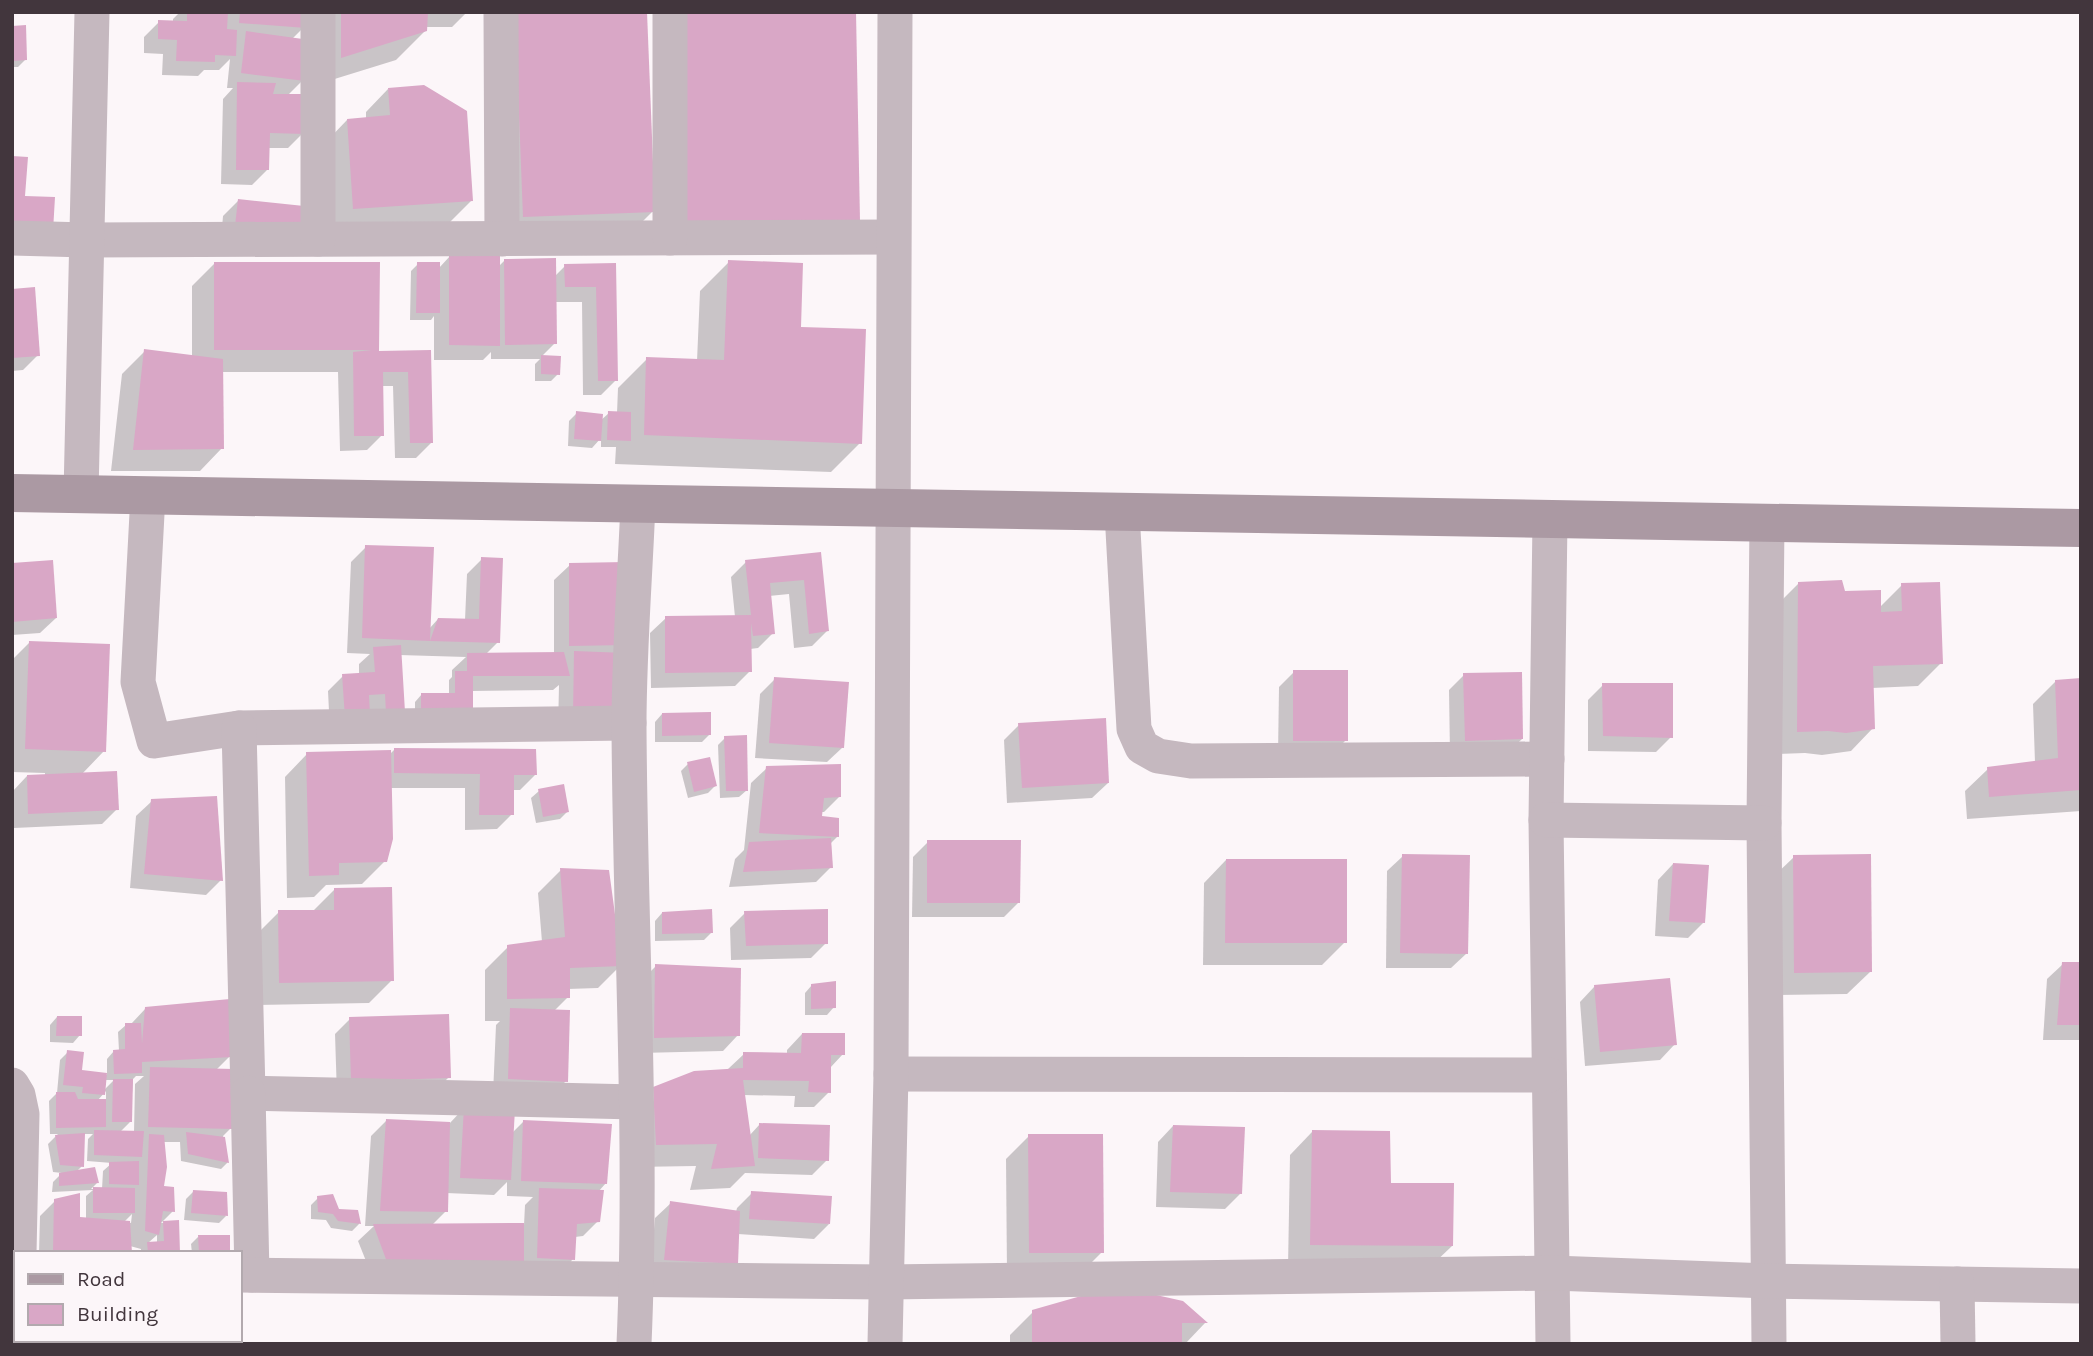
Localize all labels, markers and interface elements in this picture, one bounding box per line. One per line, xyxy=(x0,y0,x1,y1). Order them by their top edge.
legend xyxy=(14,1251,242,1342)
text: Road xyxy=(77,1267,125,1291)
text: Building xyxy=(77,1302,158,1326)

